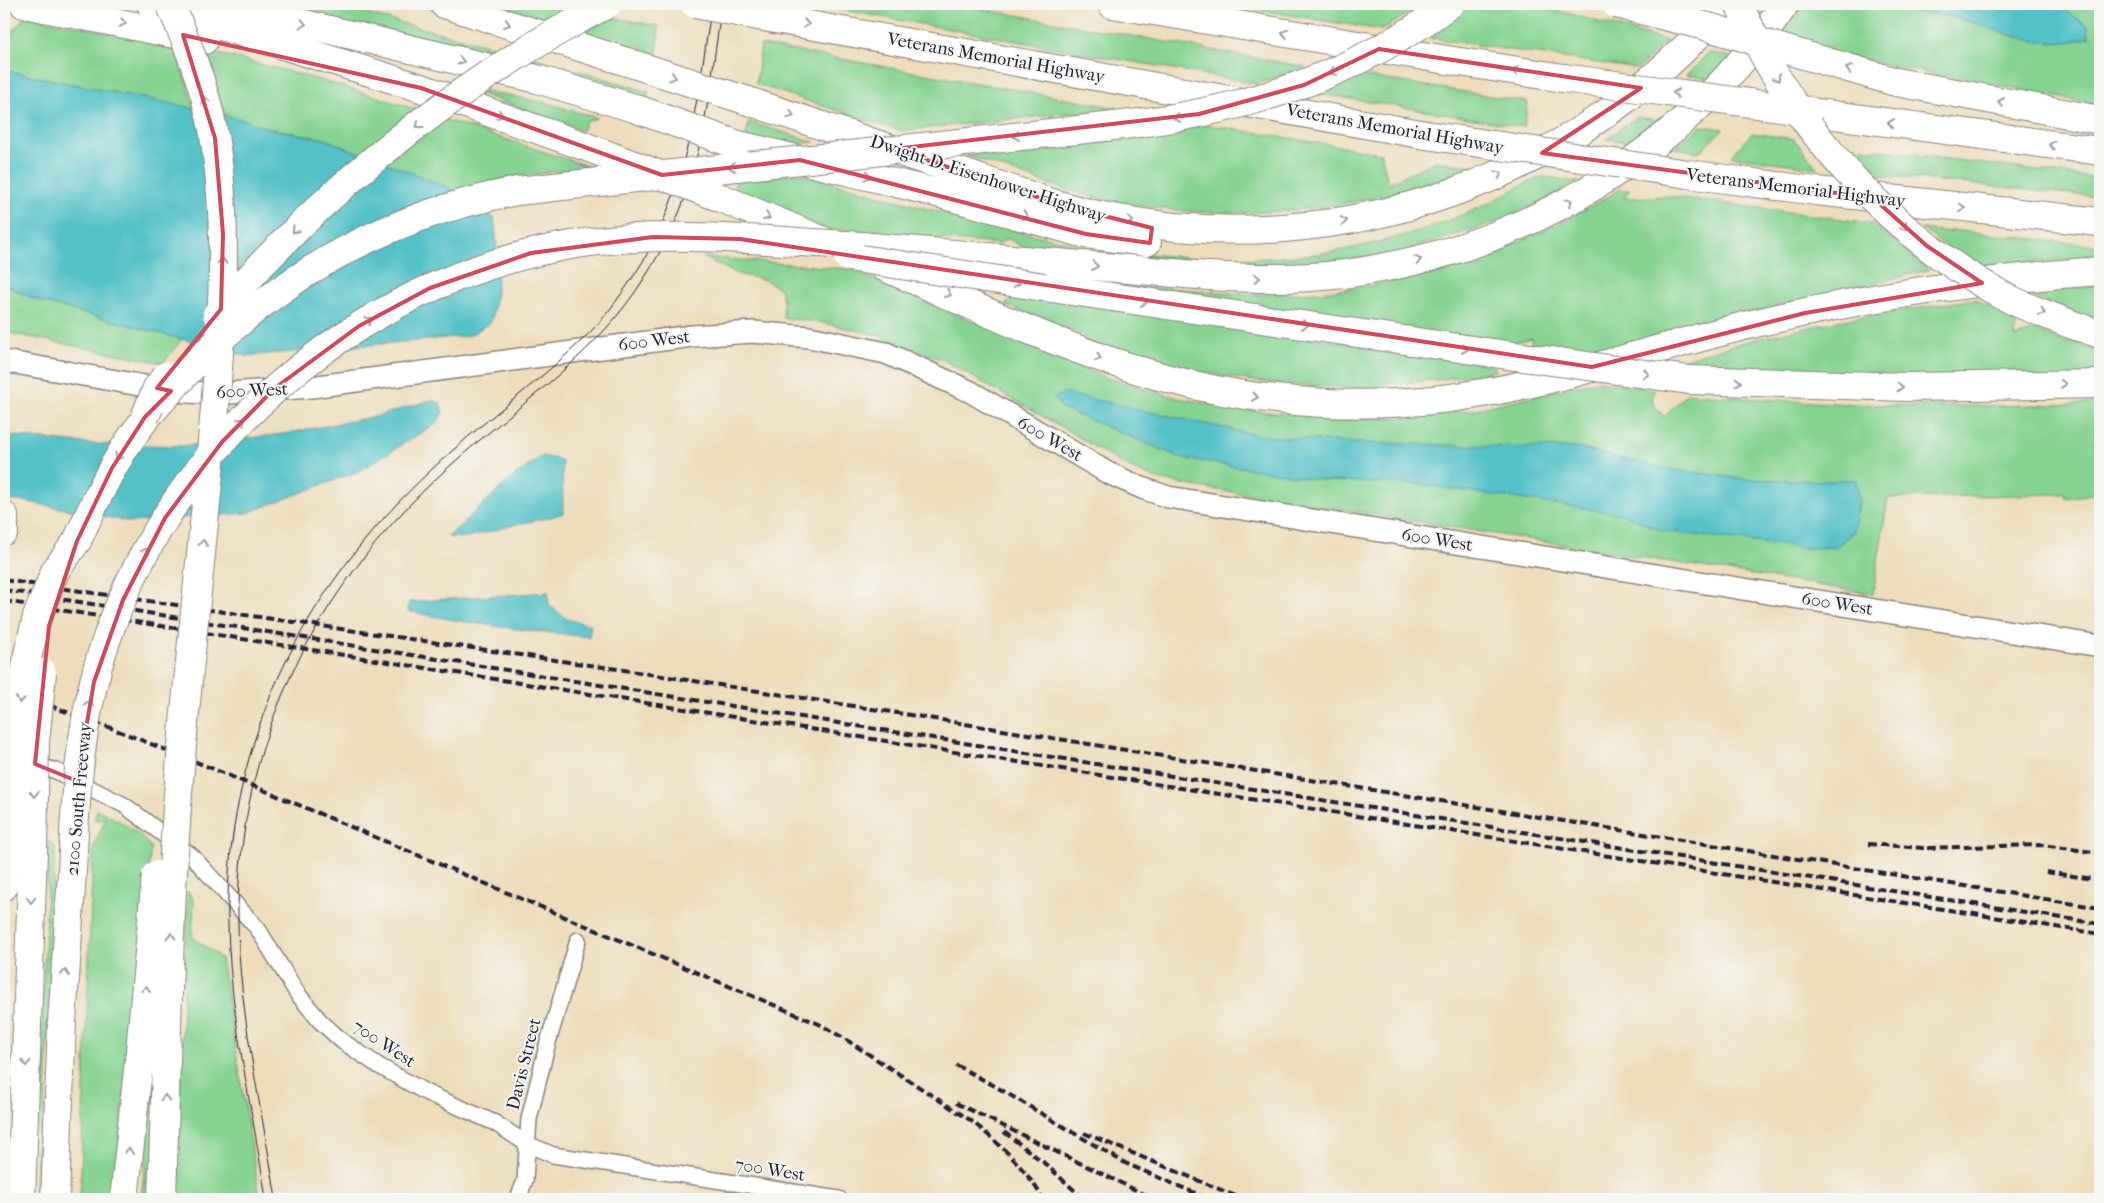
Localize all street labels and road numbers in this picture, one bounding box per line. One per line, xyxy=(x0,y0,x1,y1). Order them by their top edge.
street label: Veterans Memorial Highway xyxy=(885,28,1108,88)
street label: Veterans Memorial Highway xyxy=(1284,99,1507,159)
street label: Dwight D. Eisenhower Highway xyxy=(867,131,1110,228)
street label: Veterans Memorial Highway xyxy=(1684,164,1908,212)
street label: 600 West xyxy=(617,326,692,356)
street label: 600 West xyxy=(216,379,289,403)
street label: 600 West xyxy=(1014,412,1087,466)
street label: 600 West xyxy=(1400,524,1475,556)
street label: 600 West xyxy=(1800,588,1875,620)
street label: 2100 South Freeway xyxy=(62,720,96,876)
street label: Davis Street xyxy=(502,1015,546,1112)
street label: 700 West xyxy=(349,1016,420,1072)
street label: 700 West xyxy=(733,1154,807,1186)

